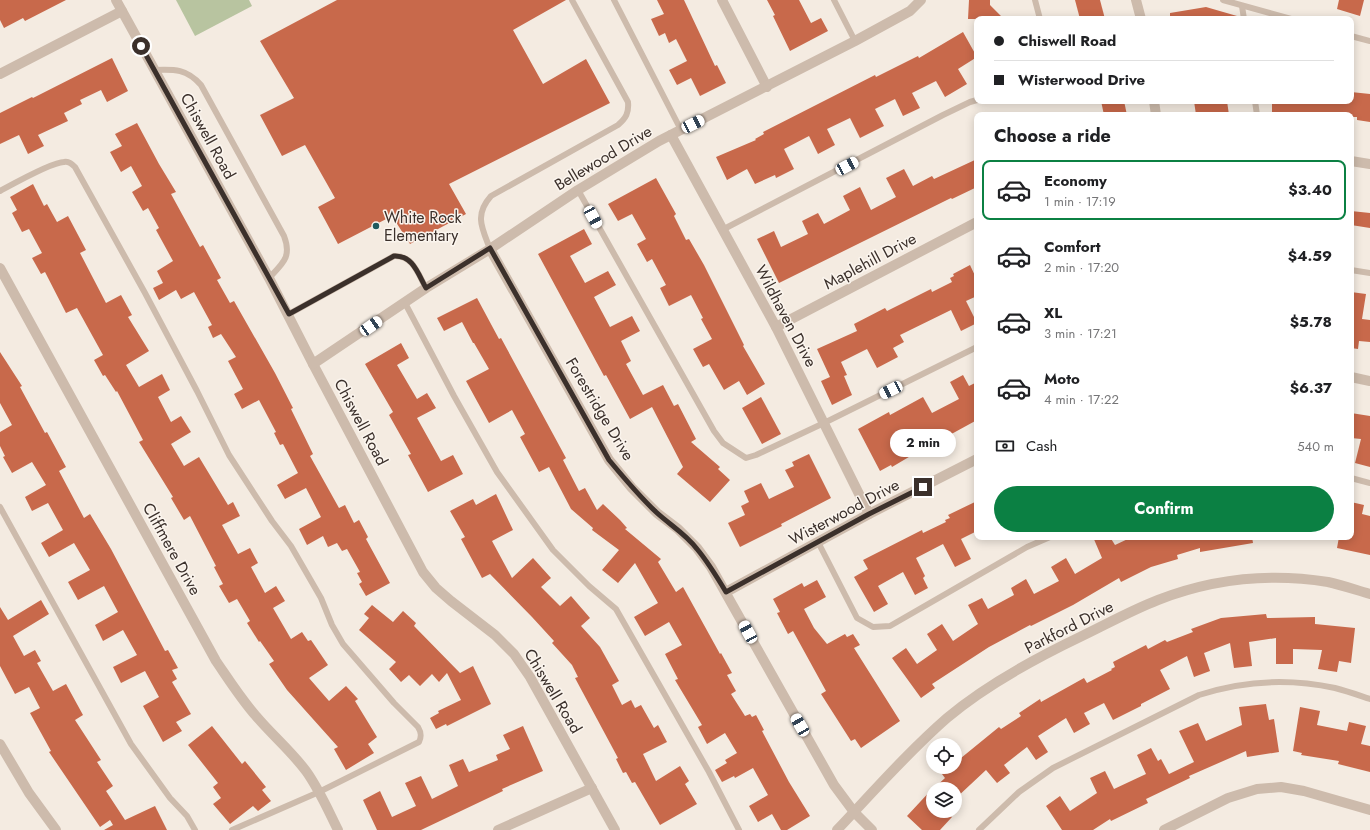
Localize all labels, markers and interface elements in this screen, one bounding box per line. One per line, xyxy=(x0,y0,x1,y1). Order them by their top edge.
text: Chiswell Road xyxy=(1018,30,1116,52)
route start xyxy=(132,37,150,55)
text: Wisterwood Drive xyxy=(1018,69,1145,91)
street label: Chiswell Road xyxy=(175,89,241,183)
car xyxy=(680,113,706,135)
street label: Bellewood Drive xyxy=(550,120,656,196)
text: Choose a ride xyxy=(994,123,1111,149)
car xyxy=(834,155,860,177)
text: Economy xyxy=(1044,170,1107,192)
icon: car xyxy=(996,172,1032,208)
text: $3.40 xyxy=(1288,179,1332,201)
text: 1 min · 17:19 xyxy=(1044,192,1116,211)
car xyxy=(582,204,604,230)
place label: White Rock Elementary xyxy=(384,206,463,247)
marker: White Rock Elementary xyxy=(371,221,381,231)
street label: Maplehill Drive xyxy=(820,227,920,295)
text: Comfort xyxy=(1044,236,1101,258)
icon: car xyxy=(996,238,1032,274)
text: $4.59 xyxy=(1288,245,1332,267)
text: 2 min · 17:20 xyxy=(1044,258,1119,277)
street label: Wildhaven Drive xyxy=(749,261,823,371)
text: XL xyxy=(1044,302,1062,324)
icon: car xyxy=(996,304,1032,340)
text: $5.78 xyxy=(1290,311,1332,333)
car xyxy=(358,314,384,338)
text: 3 min · 17:21 xyxy=(1044,324,1117,343)
street label: Forestridge Drive xyxy=(560,353,640,465)
text: Moto xyxy=(1044,368,1080,390)
icon: car xyxy=(996,370,1032,406)
street label: Chiswell Road xyxy=(328,374,394,470)
text: $6.37 xyxy=(1290,377,1332,399)
car xyxy=(878,379,904,401)
text: 4 min · 17:22 xyxy=(1044,390,1119,409)
callout: 2 min xyxy=(890,429,956,457)
text: 2 min xyxy=(906,433,940,452)
icon: cash xyxy=(994,435,1016,457)
text: Cash xyxy=(1026,435,1057,457)
text: 540 m xyxy=(1297,437,1334,456)
street label: Wisterwood Drive xyxy=(785,473,903,551)
route end xyxy=(914,478,932,496)
button: Confirm xyxy=(994,486,1334,532)
street label: Cliffmere Drive xyxy=(137,499,207,599)
street label: Parkford Drive xyxy=(1021,595,1117,659)
car xyxy=(737,619,759,645)
street label: Chiswell Road xyxy=(519,644,587,738)
car xyxy=(789,712,811,738)
map controls xyxy=(926,738,962,818)
button: locate xyxy=(926,738,962,774)
button: layers xyxy=(926,782,962,818)

